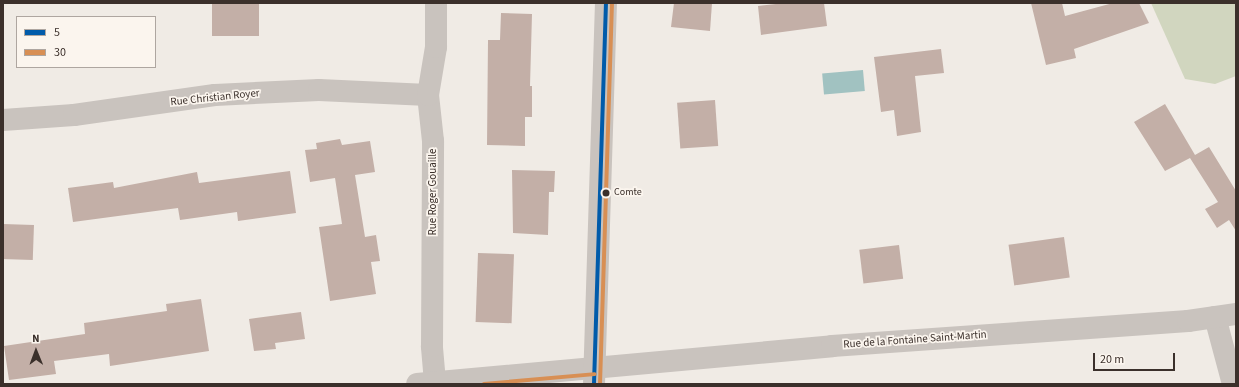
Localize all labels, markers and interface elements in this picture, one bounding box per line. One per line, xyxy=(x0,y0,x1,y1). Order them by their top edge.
legend xyxy=(16,16,156,68)
text: 5 xyxy=(54,24,60,41)
text: 30 xyxy=(54,44,66,61)
street label: Rue Christian Royer xyxy=(170,87,260,109)
street label: Rue Roger Gouaille xyxy=(426,149,440,235)
place label: Comte xyxy=(614,187,642,199)
marker: Comte xyxy=(601,188,611,198)
street label: Rue de la Fontaine Saint-Martin xyxy=(843,328,987,352)
north arrow xyxy=(16,331,56,371)
text: N xyxy=(32,331,40,346)
scale bar xyxy=(1095,345,1177,371)
text: 20 m xyxy=(1100,351,1124,368)

